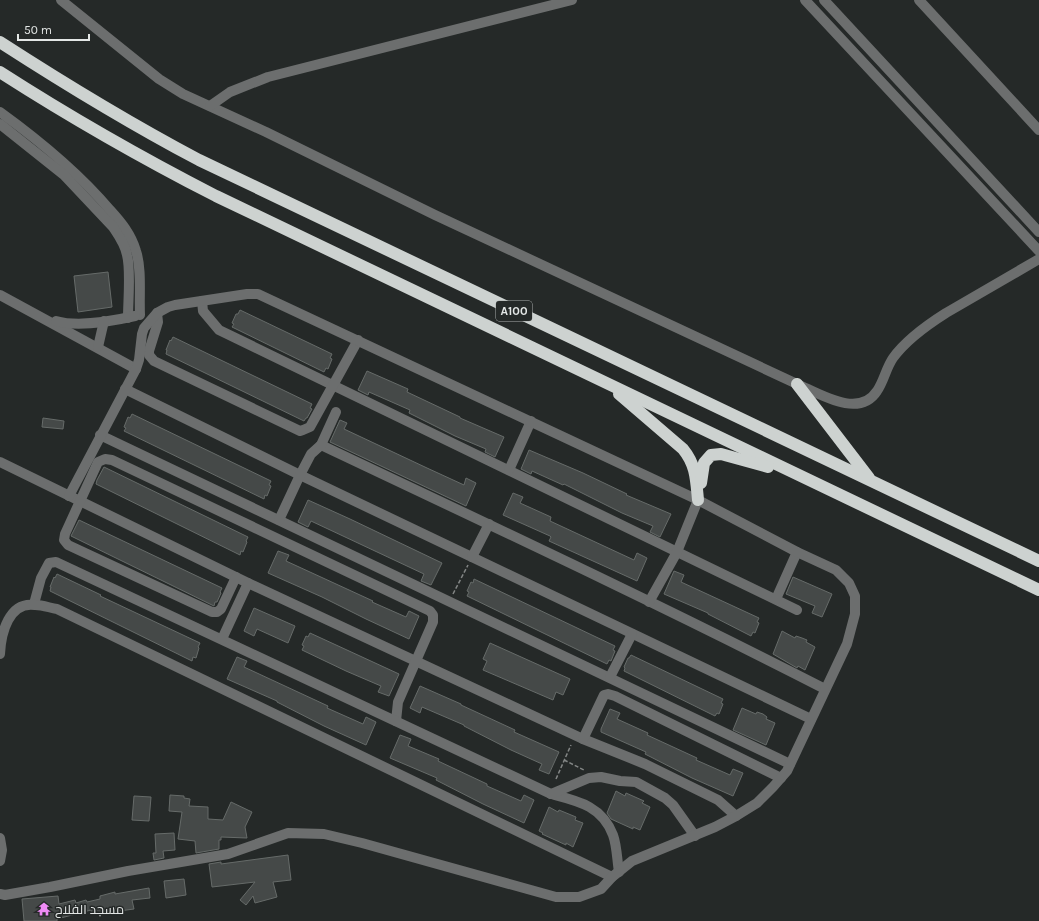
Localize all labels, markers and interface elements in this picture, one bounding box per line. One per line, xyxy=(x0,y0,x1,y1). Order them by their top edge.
scale bar xyxy=(18,16,89,42)
text: 50 m xyxy=(24,23,52,37)
road number: A100 xyxy=(496,301,532,321)
temple icon: مسجد الفلاح xyxy=(36,901,52,917)
place label: مسجد الفلاح xyxy=(55,902,124,918)

